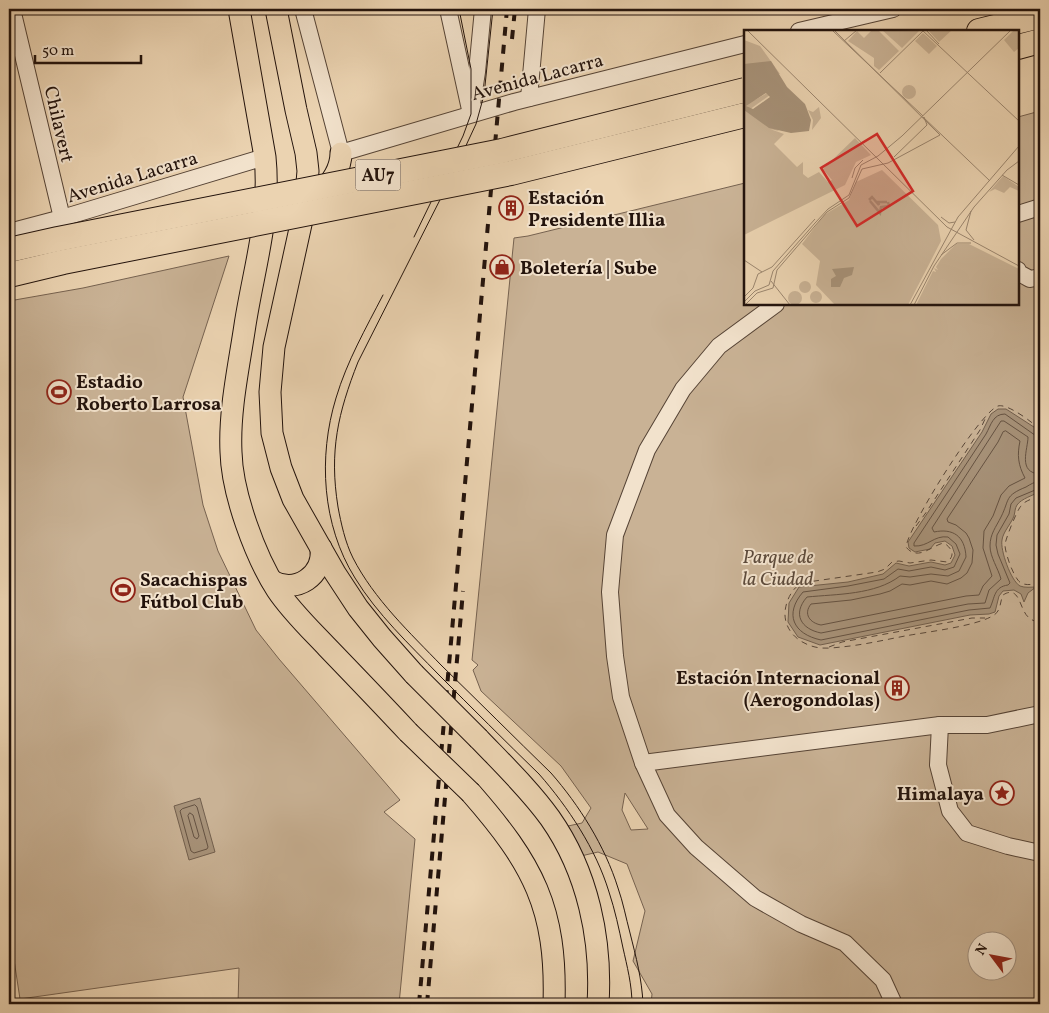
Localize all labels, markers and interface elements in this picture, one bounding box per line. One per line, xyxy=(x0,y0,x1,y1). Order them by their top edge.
inset map xyxy=(744,30,1019,305)
scale bar xyxy=(35,32,141,64)
text: 50 m xyxy=(42,41,74,62)
street label: Avenida Lacarra xyxy=(469,48,606,108)
street label: Chilavert xyxy=(37,84,80,165)
street label: Avenida Lacarra xyxy=(64,146,201,210)
road number: AU7 xyxy=(356,160,400,190)
place label: Estación Presidente Illia xyxy=(528,186,665,234)
building icon: Estación Presidente Illia xyxy=(498,195,524,221)
shop icon: Boletería | Sube xyxy=(489,254,515,280)
place label: Boletería | Sube xyxy=(520,256,657,282)
place label: Estadio Roberto Larrosa xyxy=(76,370,221,418)
sports icon: Estadio Roberto Larrosa xyxy=(46,379,72,405)
park label: Parque de la Ciudad xyxy=(742,545,814,593)
place label: Sacachispas Fútbol Club xyxy=(140,568,248,616)
sports icon: Sacachispas Fútbol Club xyxy=(110,577,136,603)
place label: Estación Internacional (Aerogondolas) xyxy=(676,666,880,714)
building icon: Estación Internacional (Aerogondolas) xyxy=(884,675,910,701)
place icon: Himalaya xyxy=(989,780,1015,806)
place label: Himalaya xyxy=(897,782,984,808)
north arrow xyxy=(966,930,1016,980)
text: N xyxy=(971,941,993,959)

